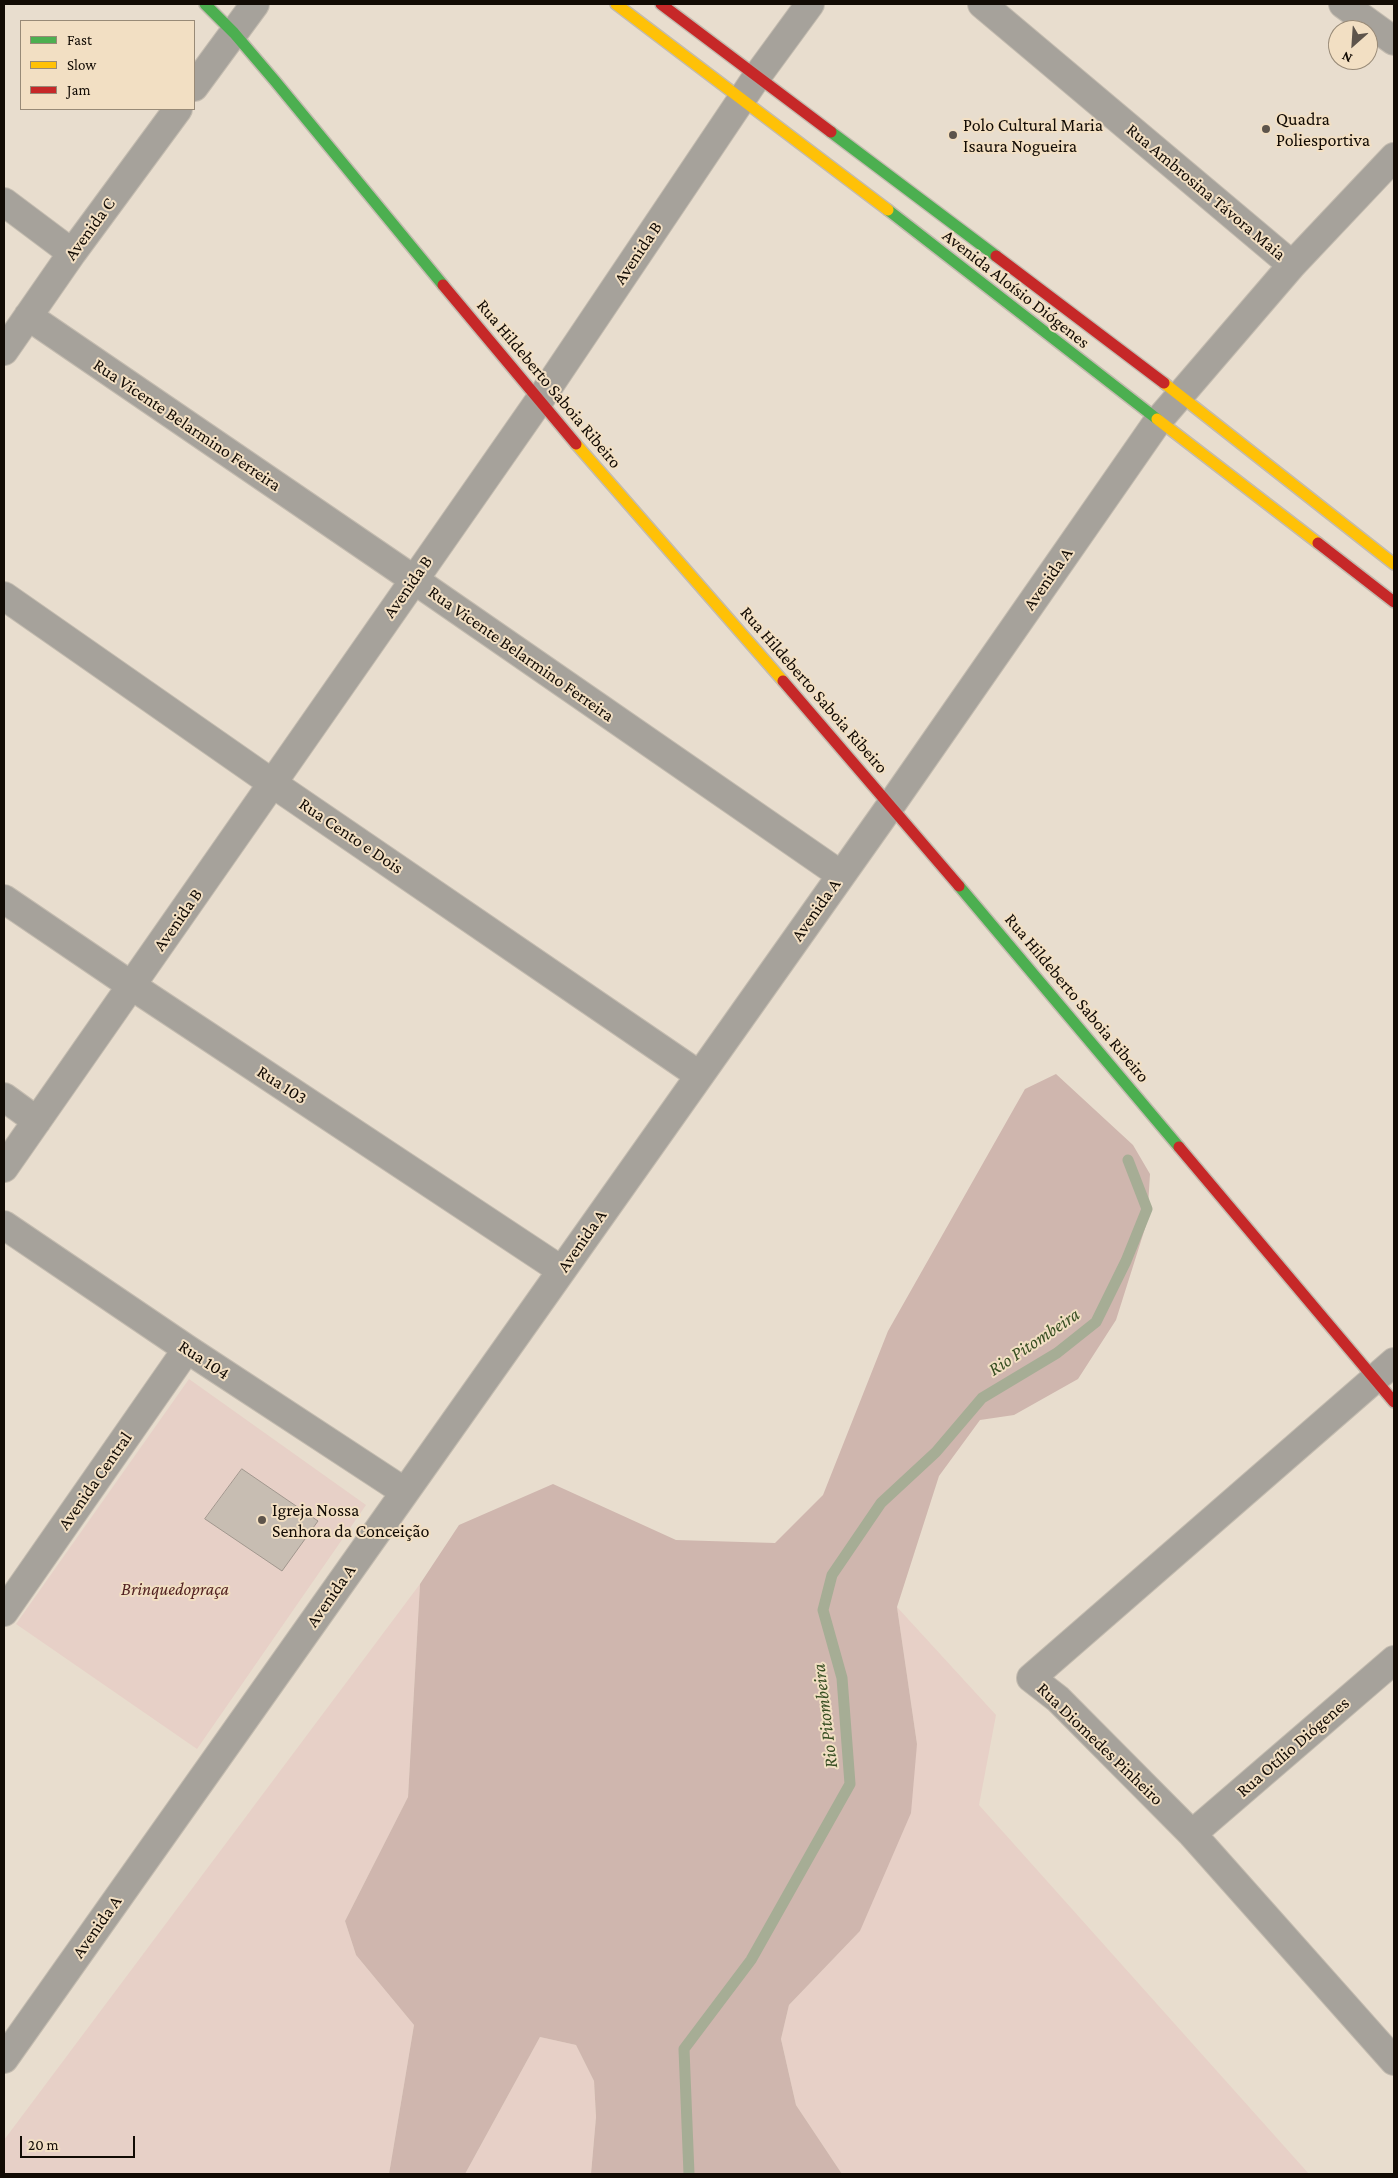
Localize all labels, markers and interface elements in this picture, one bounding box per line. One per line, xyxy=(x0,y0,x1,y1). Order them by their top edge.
legend xyxy=(20,20,195,110)
north arrow xyxy=(1328,20,1378,70)
text: Fast xyxy=(67,32,92,48)
text: N xyxy=(1339,48,1355,67)
text: Slow xyxy=(67,57,96,73)
text: Jam xyxy=(67,82,90,98)
place label: Quadra Poliesportiva xyxy=(1276,108,1370,150)
place label: Polo Cultural Maria Isaura Nogueira xyxy=(963,114,1103,156)
street label: Rua Ambrosina Távora Maia xyxy=(1122,119,1290,265)
marker: Quadra Poliesportiva xyxy=(1260,123,1272,135)
marker: Polo Cultural Maria Isaura Nogueira xyxy=(947,129,959,141)
street label: Avenida C xyxy=(60,193,120,265)
street label: Avenida B xyxy=(609,217,667,289)
street label: Avenida Aloísio Diógenes xyxy=(938,225,1094,353)
street label: Rua Hildeberto Saboia Ribeiro xyxy=(472,295,626,473)
street label: Rua Vicente Belarmino Ferreira xyxy=(89,354,285,496)
street label: Avenida A xyxy=(1019,543,1077,615)
street label: Avenida B xyxy=(379,552,437,622)
street label: Rua Vicente Belarmino Ferreira xyxy=(424,582,618,726)
street label: Rua Hildeberto Saboia Ribeiro xyxy=(736,602,892,778)
street label: Rua Cento e Dois xyxy=(295,793,407,879)
street label: Avenida A xyxy=(787,874,845,946)
street label: Avenida B xyxy=(149,885,207,955)
street label: Rua Hildeberto Saboia Ribeiro xyxy=(1000,909,1154,1087)
street label: Rua 103 xyxy=(253,1061,311,1109)
street label: Avenida A xyxy=(553,1205,611,1277)
water label: Rio Pitombeira xyxy=(984,1303,1084,1381)
street label: Rua 104 xyxy=(174,1336,234,1384)
street label: Avenida Central xyxy=(53,1428,137,1534)
place label: Igreja Nossa Senhora da Conceição xyxy=(272,1499,429,1542)
marker: Igreja Nossa Senhora da Conceição xyxy=(256,1514,268,1526)
street label: Avenida A xyxy=(302,1560,360,1632)
park label: Brinquedopraça xyxy=(121,1578,229,1600)
water label: Rio Pitombeira xyxy=(807,1662,843,1770)
street label: Rua Diomedes Pinheiro xyxy=(1032,1678,1168,1810)
street label: Rua Otílio Diógenes xyxy=(1232,1692,1354,1802)
street label: Avenida A xyxy=(68,1891,126,1963)
scale bar xyxy=(22,2126,138,2158)
text: 20 m xyxy=(28,2137,59,2153)

